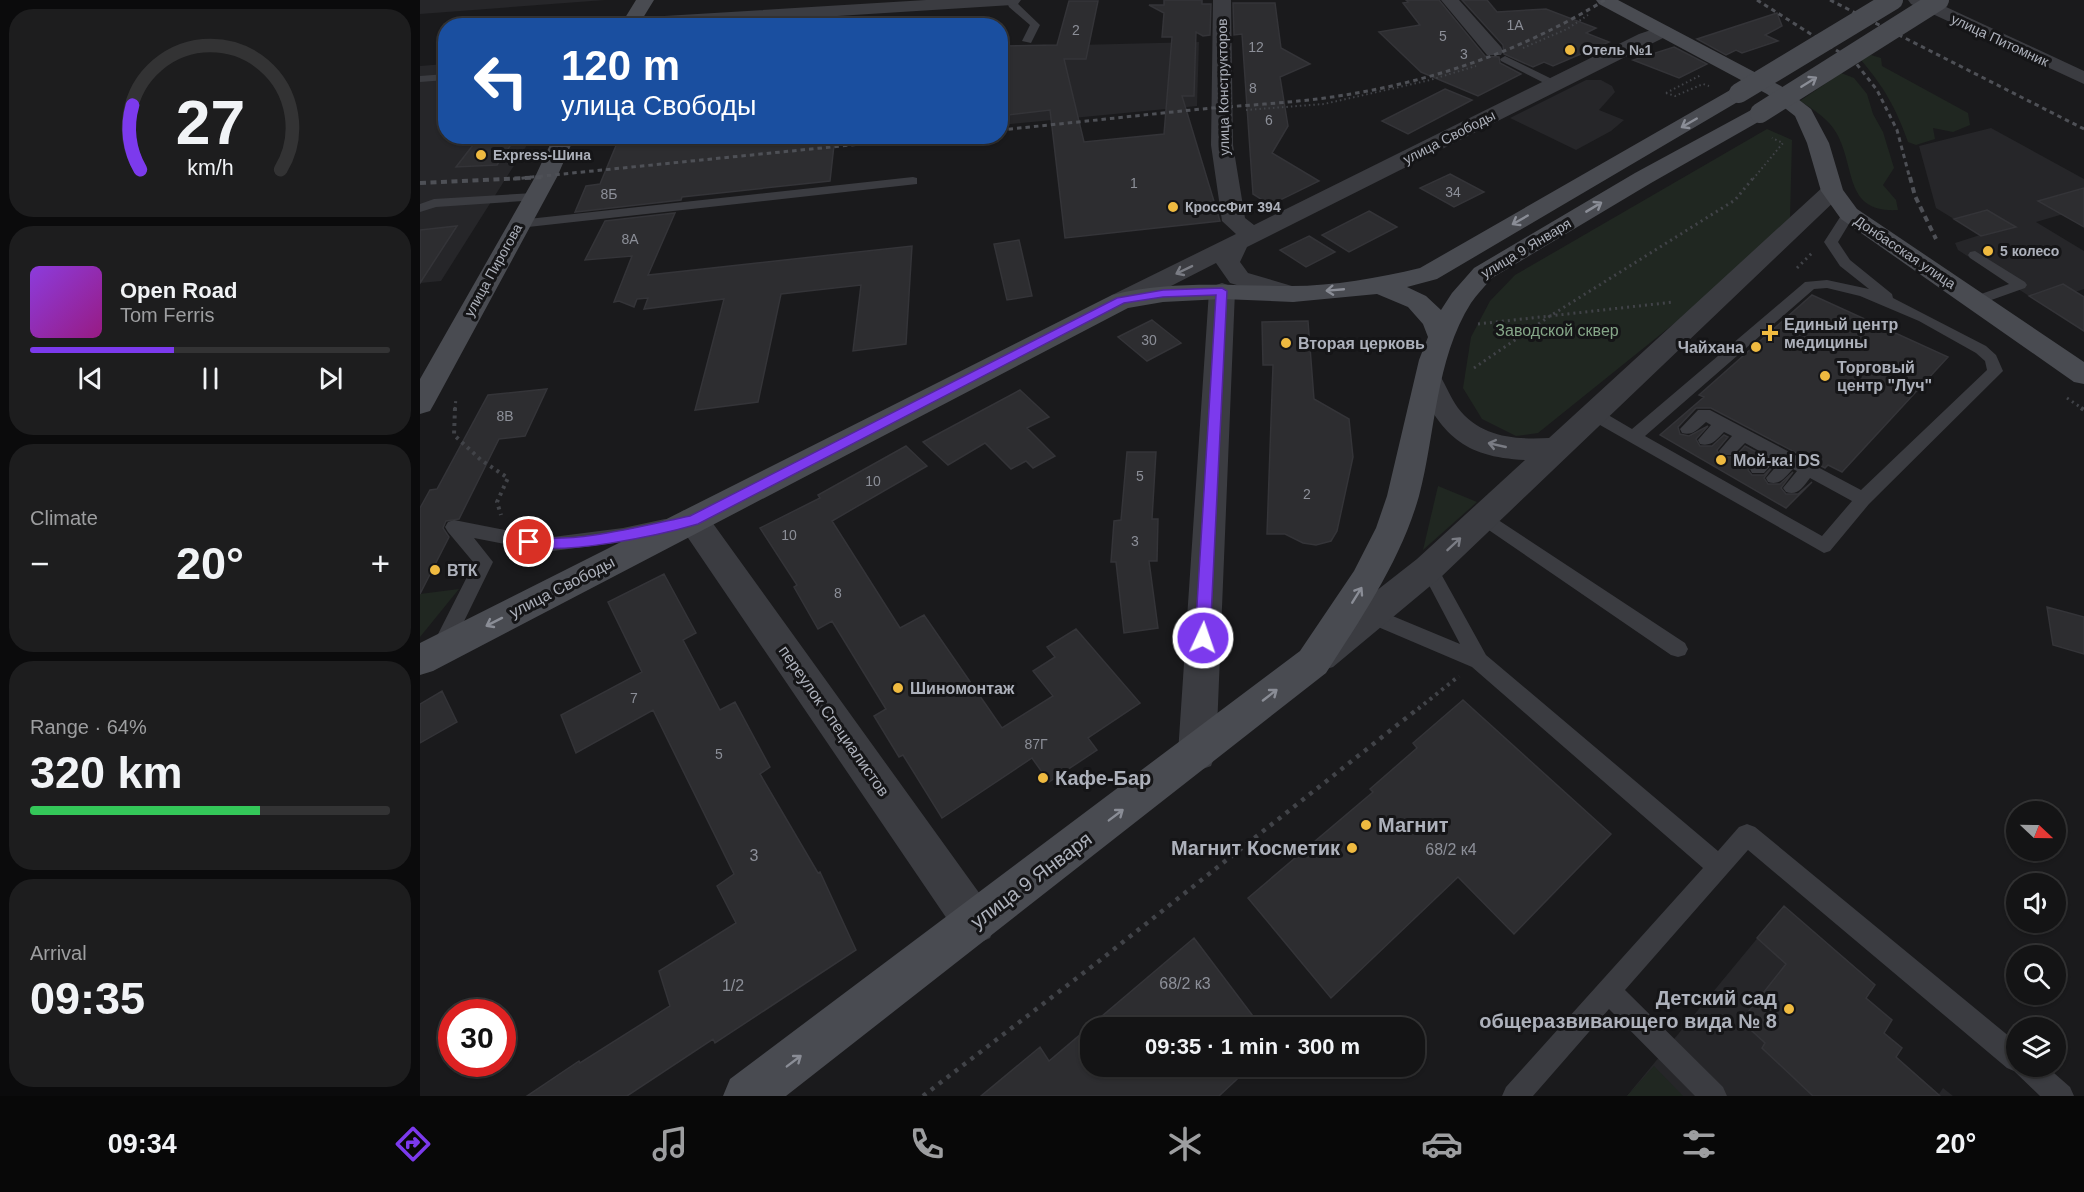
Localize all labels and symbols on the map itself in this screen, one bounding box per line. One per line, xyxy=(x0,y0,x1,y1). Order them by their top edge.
street label: улица Питомник xyxy=(1949,10,2052,70)
house number: 1А xyxy=(1506,17,1524,33)
street label: улица Конструкторов xyxy=(1214,18,1232,156)
house number: 2 xyxy=(1072,22,1080,38)
house number: 5 xyxy=(1439,28,1447,44)
house number: 12 xyxy=(1248,39,1264,55)
place label: Отель №1 xyxy=(1582,42,1653,58)
marker: Отель №1 xyxy=(1563,43,1577,57)
house number: 3 xyxy=(1460,46,1468,62)
one-way arrow xyxy=(1800,75,1817,87)
house number: 8 xyxy=(1249,80,1257,96)
street label: улица Свободы xyxy=(1400,107,1498,167)
house number: 6 xyxy=(1265,112,1273,128)
one-way arrow xyxy=(1681,117,1698,129)
place label: Express-Шина xyxy=(493,147,591,163)
marker: Express-Шина xyxy=(474,148,488,162)
house number: 1 xyxy=(1130,175,1138,191)
house number: 34 xyxy=(1445,184,1461,200)
house number: 8Б xyxy=(601,186,617,202)
place label: КроссФит 394 xyxy=(1185,199,1281,215)
marker: КроссФит 394 xyxy=(1166,200,1180,214)
one-way arrow xyxy=(1585,201,1602,213)
street label: Донбасская улица xyxy=(1851,212,1959,292)
street label: улица 9 Января xyxy=(1478,215,1574,281)
one-way arrow xyxy=(1512,215,1529,227)
street label: улица Пирогова xyxy=(461,221,525,319)
house number: 8А xyxy=(621,231,639,247)
place label: 5 колесо xyxy=(2000,243,2059,259)
marker: 5 колесо xyxy=(1981,244,1995,258)
one-way arrow xyxy=(1175,264,1193,276)
one-way arrow xyxy=(1325,285,1345,296)
place label: Единый центр медицины xyxy=(1784,316,1899,351)
park label: Заводской сквер xyxy=(1495,322,1619,339)
marker: Единый центр медицины xyxy=(1761,324,1779,342)
house number: 30 xyxy=(1141,332,1157,348)
place label: Вторая церковь xyxy=(1298,335,1425,352)
marker: Вторая церковь xyxy=(1279,336,1293,350)
place label: Чайхана xyxy=(1678,339,1744,356)
marker: Чайхана xyxy=(1749,340,1763,354)
place label: Торговый центр "Луч" xyxy=(1837,359,1932,394)
marker: Торговый центр "Луч" xyxy=(1818,369,1832,383)
house number: 8В xyxy=(496,408,514,424)
one-way arrow xyxy=(1488,439,1507,451)
place label: Мой-ка! DS xyxy=(1733,452,1821,469)
marker: Мой-ка! DS xyxy=(1714,453,1728,467)
house number: 5 xyxy=(1136,468,1144,484)
house number: 10 xyxy=(865,473,881,489)
house number: 2 xyxy=(1303,486,1311,502)
pin xyxy=(503,516,554,567)
house number: 10 xyxy=(781,527,797,543)
house number: 3 xyxy=(1131,533,1139,549)
one-way arrow xyxy=(1447,536,1462,551)
street label: улица Свободы xyxy=(507,553,617,621)
place label: ВТК xyxy=(447,562,478,579)
marker: ВТК xyxy=(428,563,442,577)
house number: 8 xyxy=(834,585,842,601)
one-way arrow xyxy=(1350,587,1363,604)
position arrow xyxy=(1171,606,1235,670)
one-way arrow xyxy=(486,616,503,628)
street label: переулок Специалистов xyxy=(776,643,892,799)
place label: Шиномонтаж xyxy=(910,680,1015,697)
marker: Шиномонтаж xyxy=(891,681,905,695)
one-way arrow xyxy=(1261,689,1277,702)
house number: 7 xyxy=(630,690,638,706)
house number: 87Г xyxy=(1024,736,1048,752)
house number: 5 xyxy=(715,746,723,762)
place label: Кафе-Бар xyxy=(1055,767,1151,789)
marker: Кафе-Бар xyxy=(1036,771,1050,785)
north arrow xyxy=(2006,801,2066,861)
one-way arrow xyxy=(1107,809,1123,821)
place label: Магнит xyxy=(1378,814,1449,836)
marker: Магнит xyxy=(1359,818,1373,832)
street label: улица 9 Января xyxy=(966,827,1096,933)
place label: Магнит Косметик xyxy=(1171,837,1341,859)
marker: Магнит Косметик xyxy=(1345,841,1359,855)
house number: 68/2 к4 xyxy=(1425,841,1477,858)
house number: 3 xyxy=(750,847,759,864)
house number: 68/2 к3 xyxy=(1159,975,1211,992)
house number: 1/2 xyxy=(722,977,744,994)
place label: Детский сад общеразвивающего вида № 8 xyxy=(1479,987,1777,1032)
speed limit sign: 30 xyxy=(438,999,516,1077)
marker: Детский сад общеразвивающего вида № 8 xyxy=(1782,1002,1796,1016)
one-way arrow xyxy=(785,1054,801,1067)

